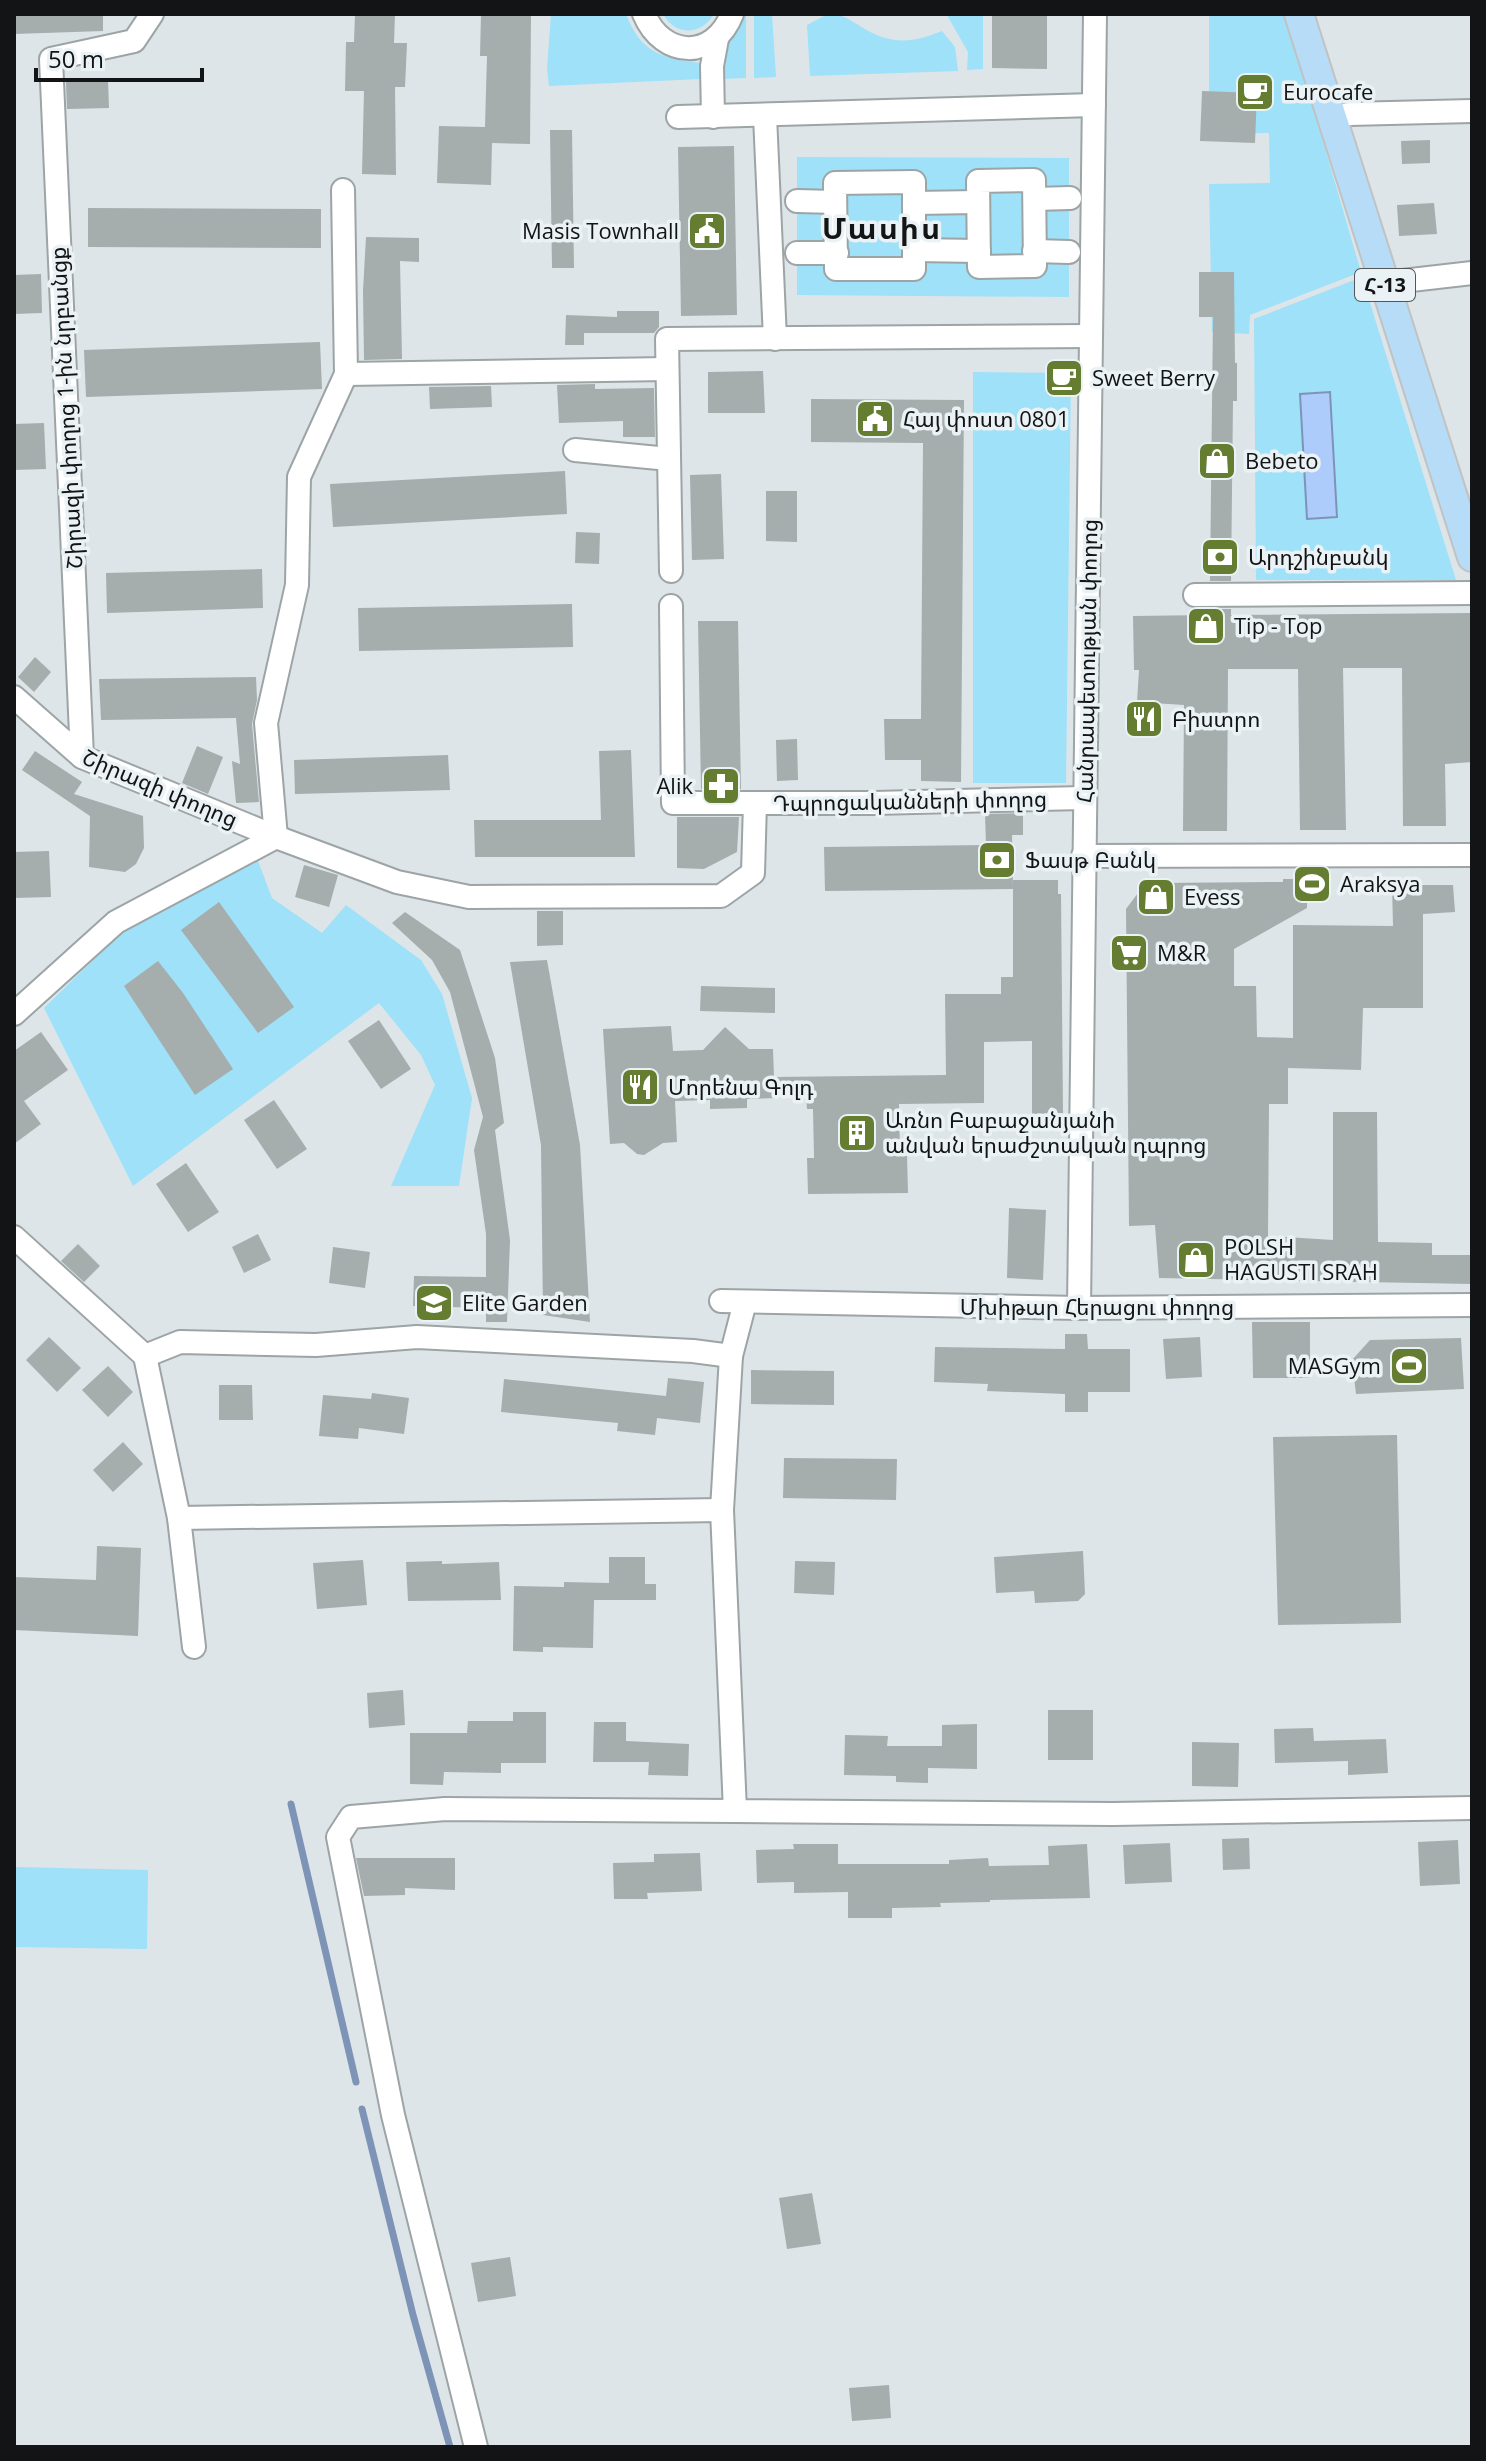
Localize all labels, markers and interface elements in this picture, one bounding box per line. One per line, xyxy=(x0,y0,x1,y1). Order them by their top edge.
scale bar xyxy=(36,32,202,82)
text: 50 m xyxy=(48,42,104,75)
cafe icon: Eurocafe xyxy=(1234,71,1276,113)
place label: Eurocafe xyxy=(1283,76,1373,106)
district label: Մասիս xyxy=(822,207,942,248)
public building icon: Masis Townhall xyxy=(686,210,728,252)
place label: Masis Townhall xyxy=(522,215,679,245)
street label: Շիրազի փողոց 1-ին նրբանցք xyxy=(42,246,88,570)
road number: Հ-13 xyxy=(1355,269,1415,301)
cafe icon: Sweet Berry xyxy=(1043,357,1085,399)
place label: Sweet Berry xyxy=(1092,362,1216,392)
public building icon: Հայ փոստ 0801 xyxy=(854,398,896,440)
place label: Հայ փոստ 0801 xyxy=(903,403,1070,433)
shop icon: Bebeto xyxy=(1196,440,1238,482)
place label: Bebeto xyxy=(1245,445,1318,475)
street label: Հանրապետության փողոց xyxy=(1069,519,1103,803)
bank icon: Արդշինբանկ xyxy=(1199,536,1241,578)
place label: Արդշինբանկ xyxy=(1248,541,1389,571)
shop icon: Tip - Top xyxy=(1185,605,1227,647)
place label: Tip - Top xyxy=(1234,610,1322,640)
restaurant icon: Բիստրո xyxy=(1123,698,1165,740)
place label: Բիստրո xyxy=(1172,703,1260,733)
street label: Շիրազի փողոց xyxy=(78,741,243,833)
pharmacy icon: Alik xyxy=(700,765,742,807)
place label: Alik xyxy=(656,770,693,800)
street label: Դպրոցականների փողոց xyxy=(773,783,1047,817)
bank icon: Ֆասթ Բանկ xyxy=(976,839,1018,881)
place label: Ֆասթ Բանկ xyxy=(1025,844,1156,874)
sports icon: Araksya xyxy=(1291,863,1333,905)
place label: Araksya xyxy=(1340,868,1420,898)
shop icon: Evess xyxy=(1135,876,1177,918)
place label: Evess xyxy=(1184,881,1241,911)
supermarket icon: M&R xyxy=(1108,932,1150,974)
place label: M&R xyxy=(1157,937,1207,967)
restaurant icon: Մորենա Գոլդ xyxy=(619,1066,661,1108)
place label: Մորենա Գոլդ xyxy=(668,1071,813,1101)
place label: Առնո Բաբաջանյանի անվան երաժշտական դպրոց xyxy=(885,1104,1207,1159)
building icon: Առնո Բաբաջանյանի անվան երաժշտական դպրոց xyxy=(836,1112,878,1154)
place label: POLSH HAGUSTI SRAH xyxy=(1224,1231,1378,1286)
shop icon: POLSH HAGUSTI SRAH xyxy=(1175,1239,1217,1281)
school or university icon: Elite Garden xyxy=(413,1282,455,1324)
place label: Elite Garden xyxy=(462,1287,588,1317)
street label: Մխիթար Հերացու փողոց xyxy=(960,1291,1234,1321)
sports icon: MASGym xyxy=(1388,1345,1430,1387)
place label: MASGym xyxy=(1288,1350,1381,1380)

